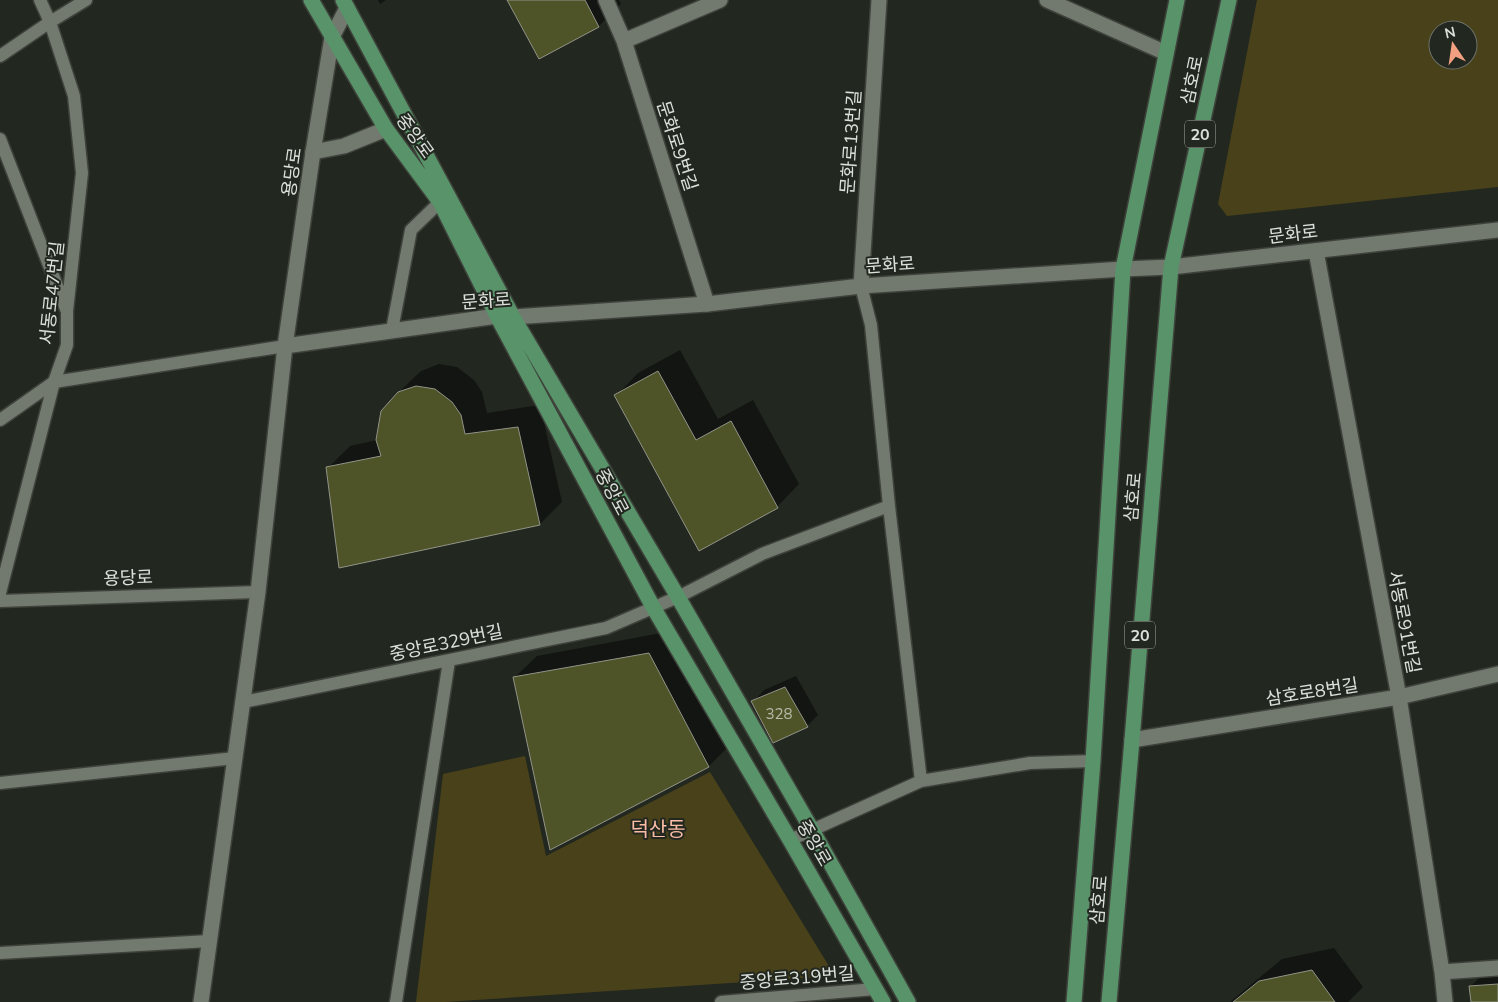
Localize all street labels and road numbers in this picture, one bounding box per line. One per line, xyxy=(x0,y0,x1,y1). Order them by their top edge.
street label: 삼호로 xyxy=(1175,53,1208,107)
street label: 문화로13번길 xyxy=(835,89,866,195)
street label: 문화로9번길 xyxy=(652,98,703,194)
street label: 중앙로 xyxy=(391,109,439,163)
road number: 20 xyxy=(1185,120,1215,148)
street label: 용당로 xyxy=(277,146,306,198)
street label: 문화로 xyxy=(1267,219,1319,248)
street label: 서동로47번길 xyxy=(35,240,68,346)
street label: 문화로 xyxy=(864,251,916,278)
street label: 문화로 xyxy=(460,287,512,314)
street label: 중앙로 xyxy=(591,464,634,519)
street label: 삼호로 xyxy=(1119,471,1146,523)
street label: 용당로 xyxy=(103,565,153,590)
street label: 서동로91번길 xyxy=(1383,568,1426,675)
street label: 중앙로329번길 xyxy=(387,619,505,666)
road number: 20 xyxy=(1125,622,1155,648)
street label: 삼호로8번길 xyxy=(1264,673,1360,710)
street label: 중앙로 xyxy=(792,815,837,870)
street label: 삼호로 xyxy=(1085,874,1112,926)
street label: 중앙로319번길 xyxy=(739,961,855,994)

